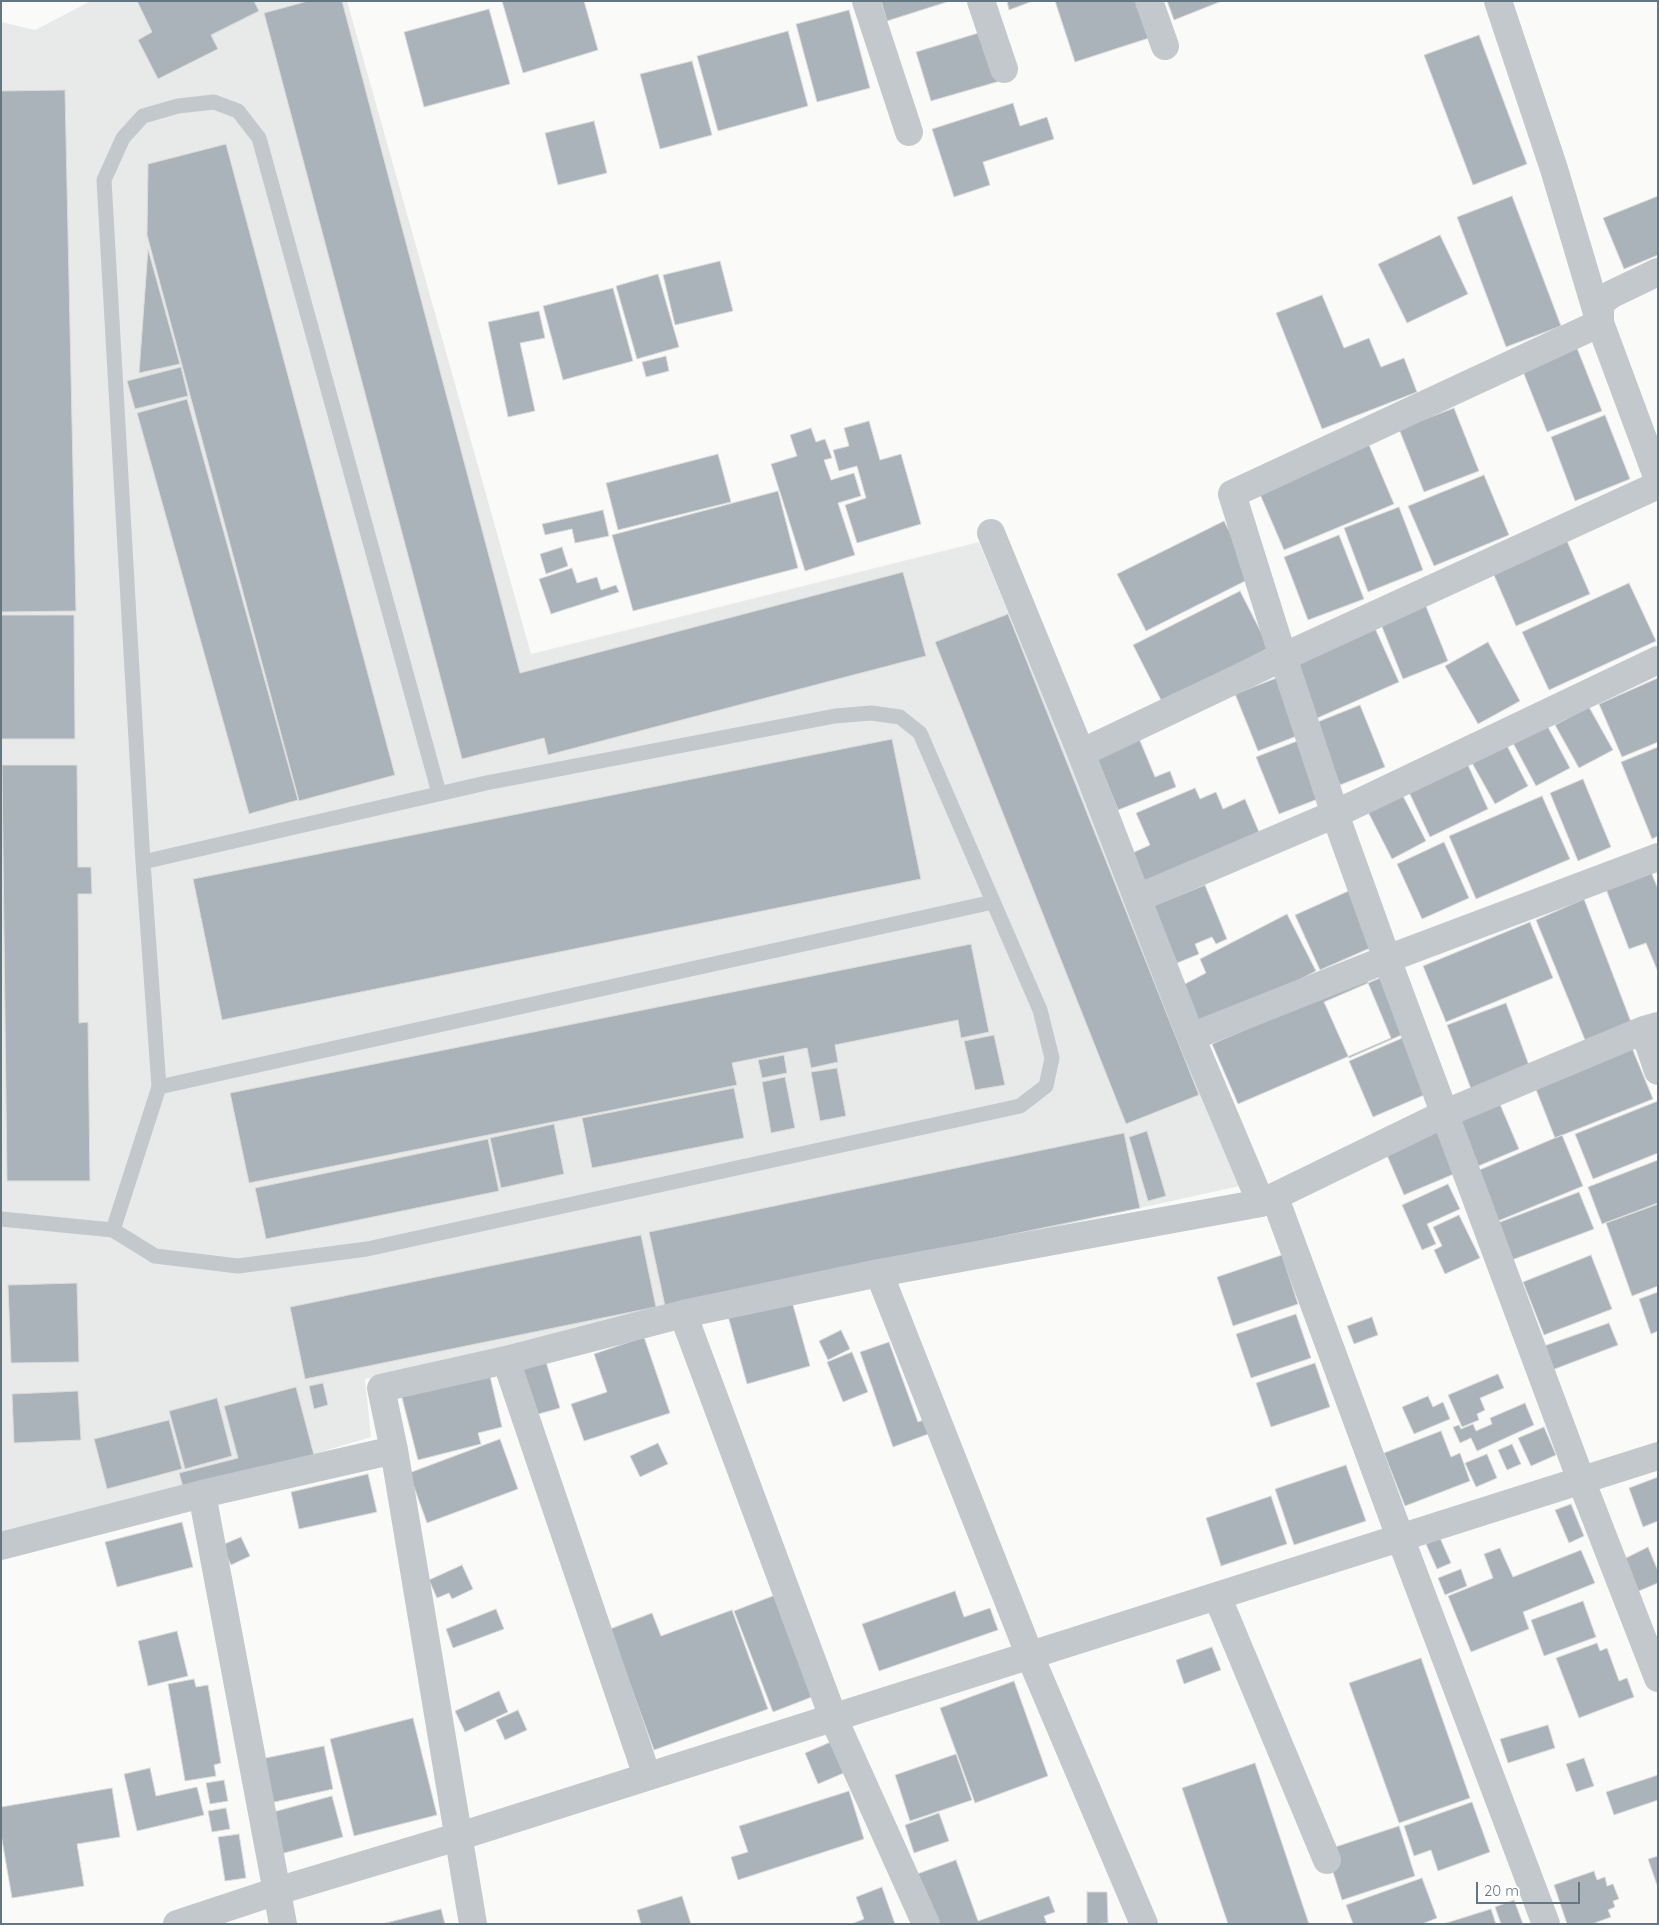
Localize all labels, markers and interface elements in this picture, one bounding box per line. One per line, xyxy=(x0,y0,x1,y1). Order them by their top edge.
scale bar xyxy=(1479,1872,1583,1904)
text: 20 m xyxy=(1484,1881,1519,1900)

